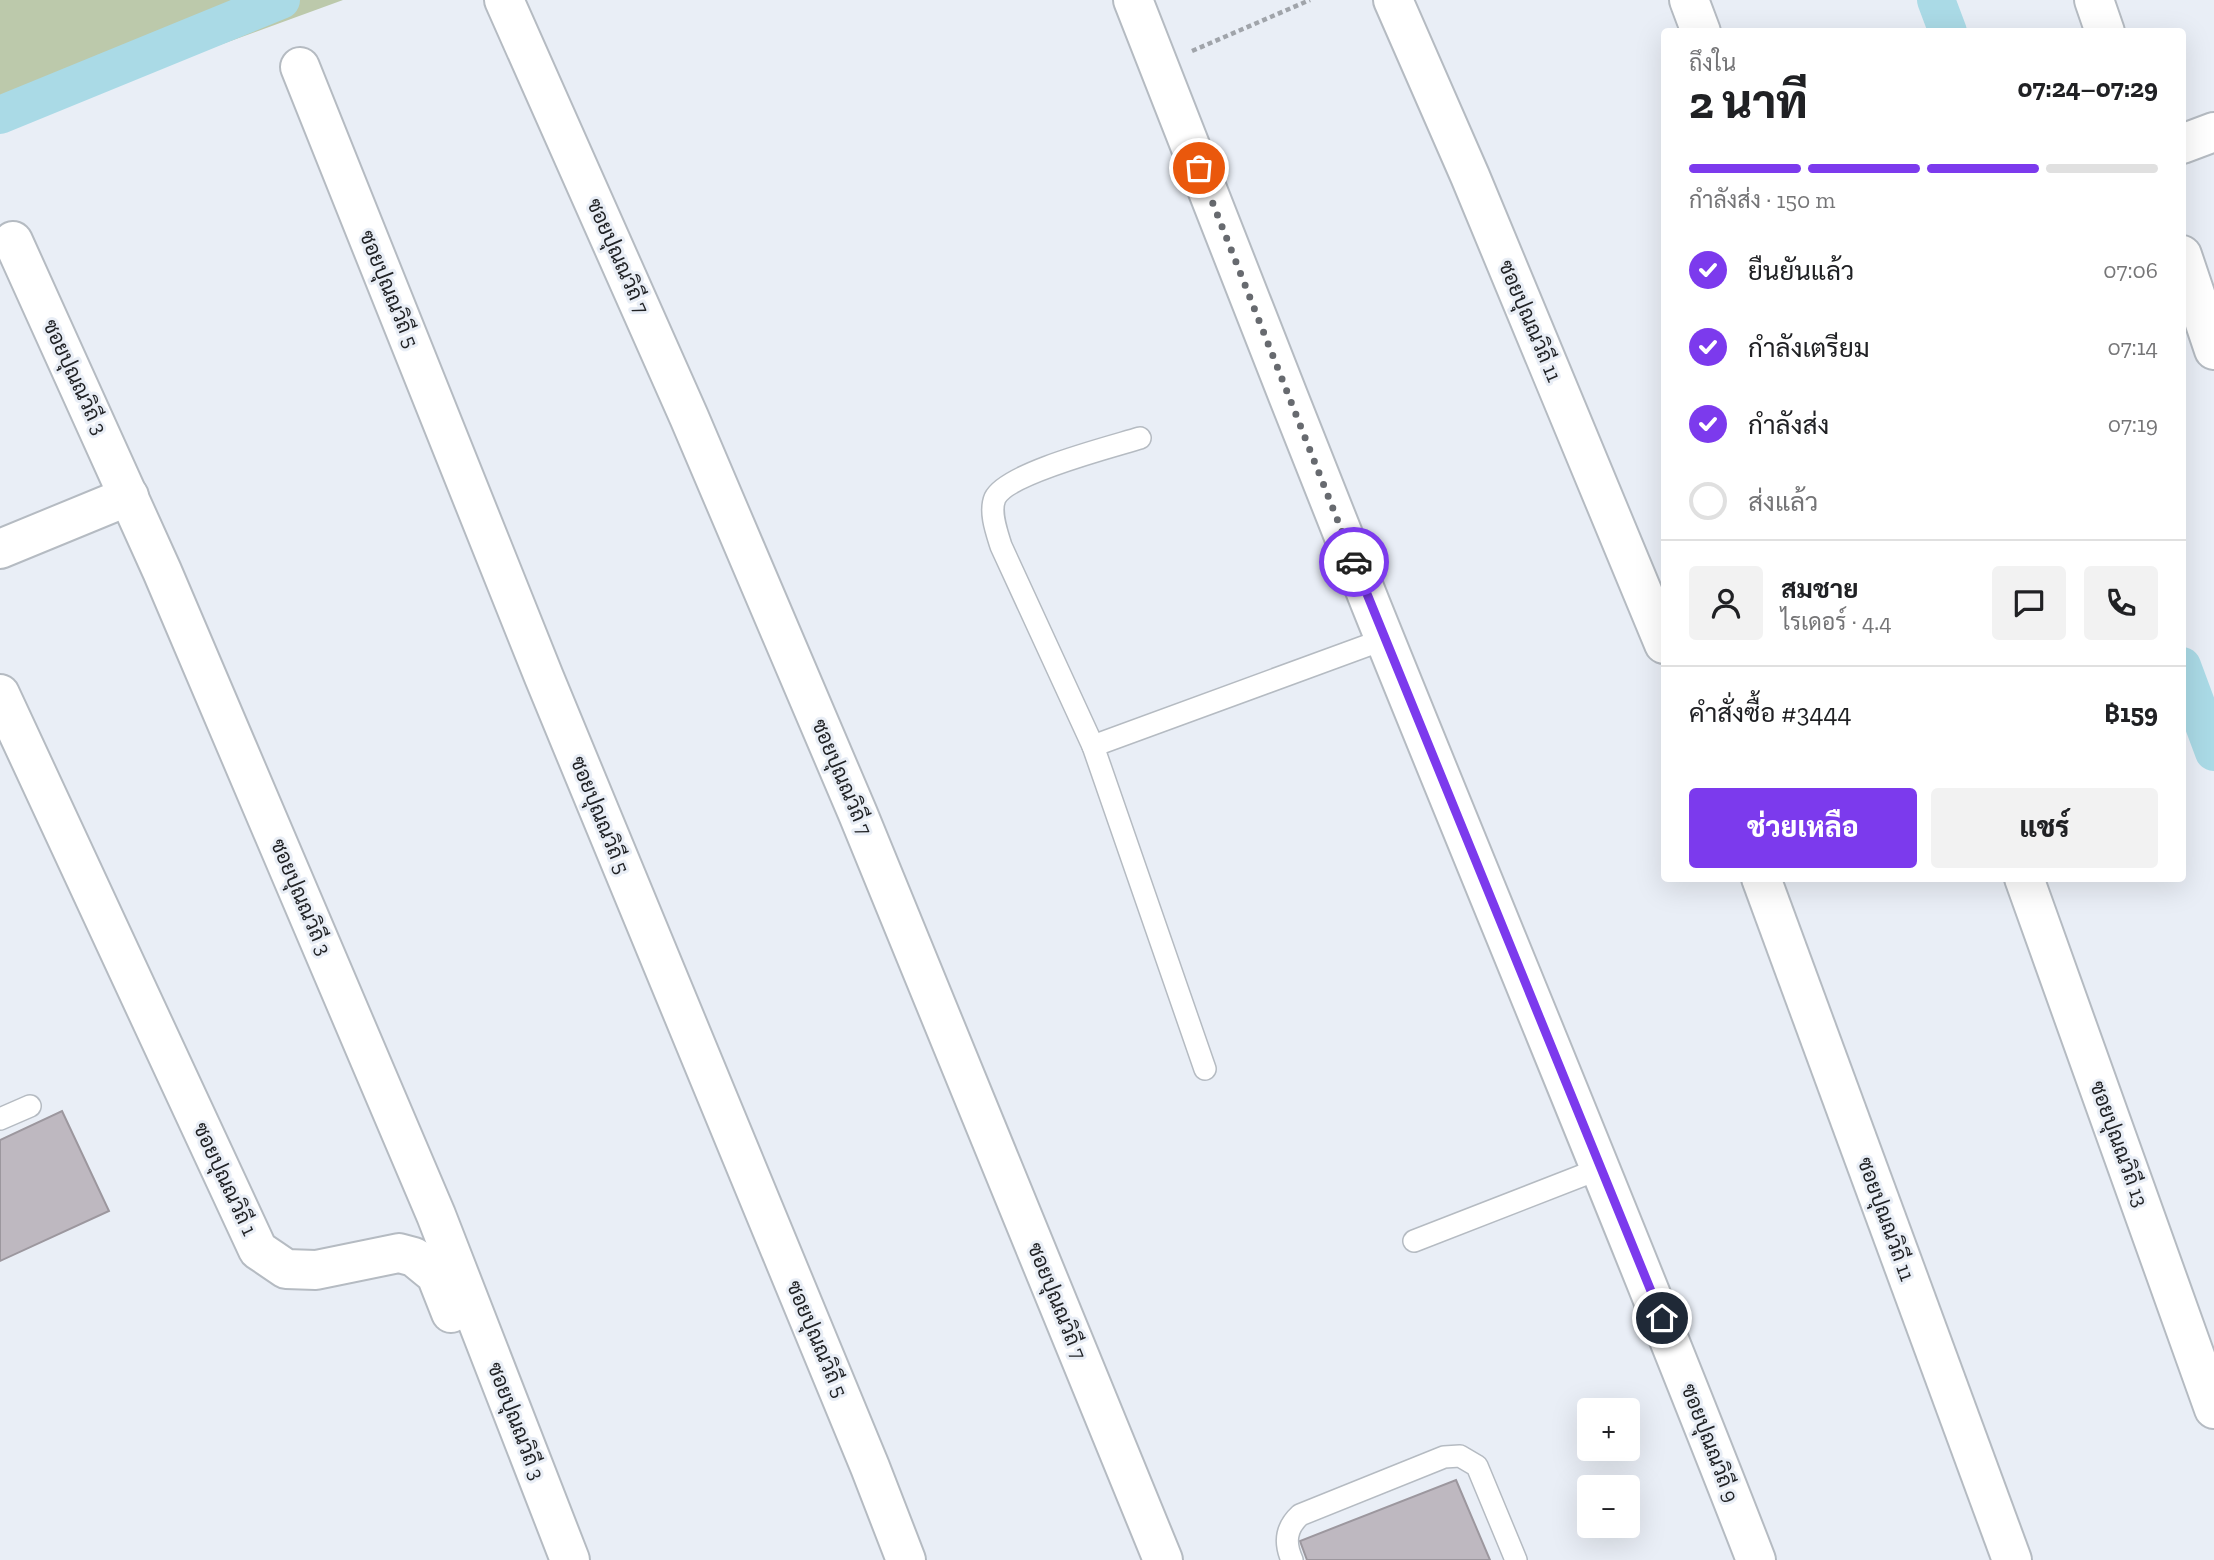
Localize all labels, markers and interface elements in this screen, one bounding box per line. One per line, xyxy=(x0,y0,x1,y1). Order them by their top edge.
text: ถึงใน xyxy=(1689,49,1736,77)
text: 07:24–07:29 xyxy=(2017,72,2158,104)
text: 2 นาที xyxy=(1689,75,1808,130)
pin xyxy=(1169,138,1229,198)
icon: bag xyxy=(1180,149,1218,187)
text: กำลังส่ง · 150 m xyxy=(1689,186,1835,214)
street label: ซอยปุณณวิถี 7 xyxy=(580,194,655,318)
street label: ซอยปุณณวิถี 5 xyxy=(353,226,424,352)
icon: check xyxy=(1689,251,1727,289)
text: ยืนยันแล้ว xyxy=(1748,255,1854,287)
street label: ซอยปุณณวิถี 11 xyxy=(1492,256,1567,386)
text: 07:06 xyxy=(2103,256,2158,284)
street label: ซอยปุณณวิถี 3 xyxy=(36,315,113,439)
icon: check xyxy=(1689,328,1727,366)
text: กำลังเตรียม xyxy=(1748,332,1870,364)
text: 07:14 xyxy=(2108,333,2158,361)
icon: check xyxy=(1689,405,1727,443)
text: กำลังส่ง xyxy=(1748,409,1829,441)
text: 07:19 xyxy=(2108,410,2158,438)
text: ส่งแล้ว xyxy=(1748,486,1818,518)
courier xyxy=(1319,527,1389,597)
icon: car xyxy=(1335,543,1373,581)
button: person xyxy=(1689,566,1763,640)
button: chat xyxy=(1992,566,2066,640)
button: phone xyxy=(2084,566,2158,640)
text: สมชาย xyxy=(1781,573,1858,605)
text: ไรเดอร์ · 4.4 xyxy=(1781,608,1892,636)
text: คำสั่งซื้อ #3444 xyxy=(1689,697,1851,729)
text: ฿159 xyxy=(2104,697,2158,729)
street label: ซอยปุณณวิถี 7 xyxy=(805,715,878,839)
street label: ซอยปุณณวิถี 5 xyxy=(564,752,635,878)
button: ช่วยเหลือ xyxy=(1689,788,1917,868)
button: แชร์ xyxy=(1931,788,2158,868)
street label: ซอยปุณณวิถี 3 xyxy=(264,835,337,960)
street label: ซอยปุณณวิถี 13 xyxy=(2083,1078,2154,1211)
street label: ซอยปุณณวิถี 1 xyxy=(187,1118,263,1240)
street label: ซอยปุณณวิถี 11 xyxy=(1851,1154,1920,1285)
street label: ซอยปุณณวิถี 7 xyxy=(1021,1239,1092,1364)
street label: ซอยปุณณวิถี 5 xyxy=(780,1277,853,1402)
pin xyxy=(1632,1288,1692,1348)
icon: home xyxy=(1643,1299,1681,1337)
street label: ซอยปุณณวิถี 3 xyxy=(481,1358,550,1484)
street label: ซอยปุณณวิถี 9 xyxy=(1675,1380,1745,1506)
map controls xyxy=(1577,1398,1640,1538)
button: + xyxy=(1577,1398,1640,1461)
button: − xyxy=(1577,1475,1640,1538)

